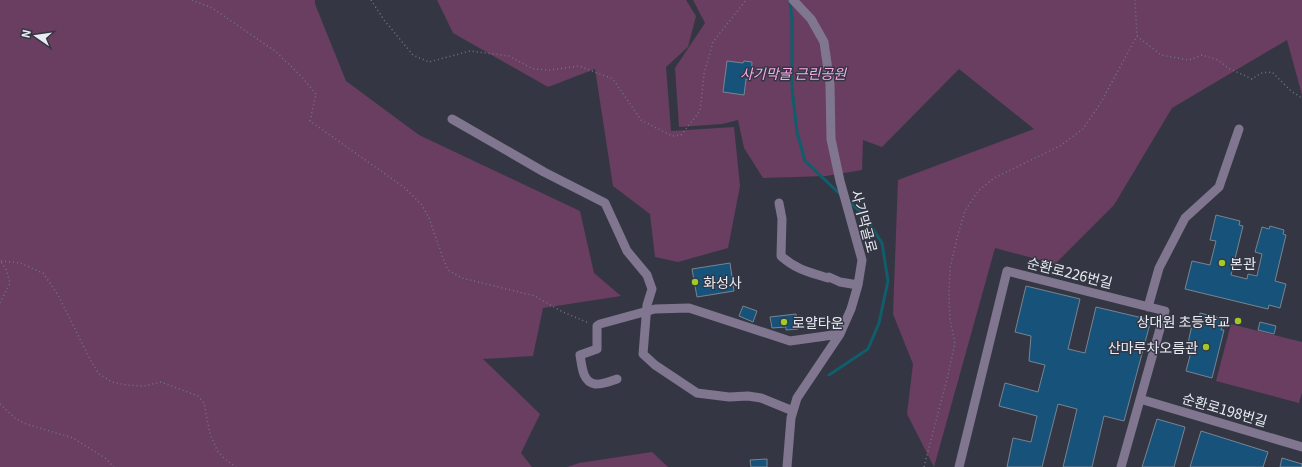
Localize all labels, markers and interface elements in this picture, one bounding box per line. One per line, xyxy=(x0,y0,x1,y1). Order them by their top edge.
north arrow xyxy=(16,16,56,56)
text: N xyxy=(17,28,34,39)
park label: 사기막골 근린공원 xyxy=(740,63,847,83)
street label: 사기막골로 xyxy=(847,187,883,255)
street label: 순환로226번길 xyxy=(1025,252,1115,292)
place label: 본관 xyxy=(1230,253,1256,273)
marker: 본관 xyxy=(1217,258,1227,268)
place label: 화성사 xyxy=(703,272,742,292)
marker: 화성사 xyxy=(690,277,700,287)
place label: 상대원 초등학교 xyxy=(1137,311,1230,331)
place label: 로얄타운 xyxy=(792,312,844,332)
marker: 상대원 초등학교 xyxy=(1233,316,1243,326)
marker: 로얄타운 xyxy=(779,317,789,327)
place label: 산마루차오름관 xyxy=(1108,337,1198,357)
marker: 산마루차오름관 xyxy=(1201,342,1211,352)
street label: 순환로198번길 xyxy=(1180,387,1270,431)

